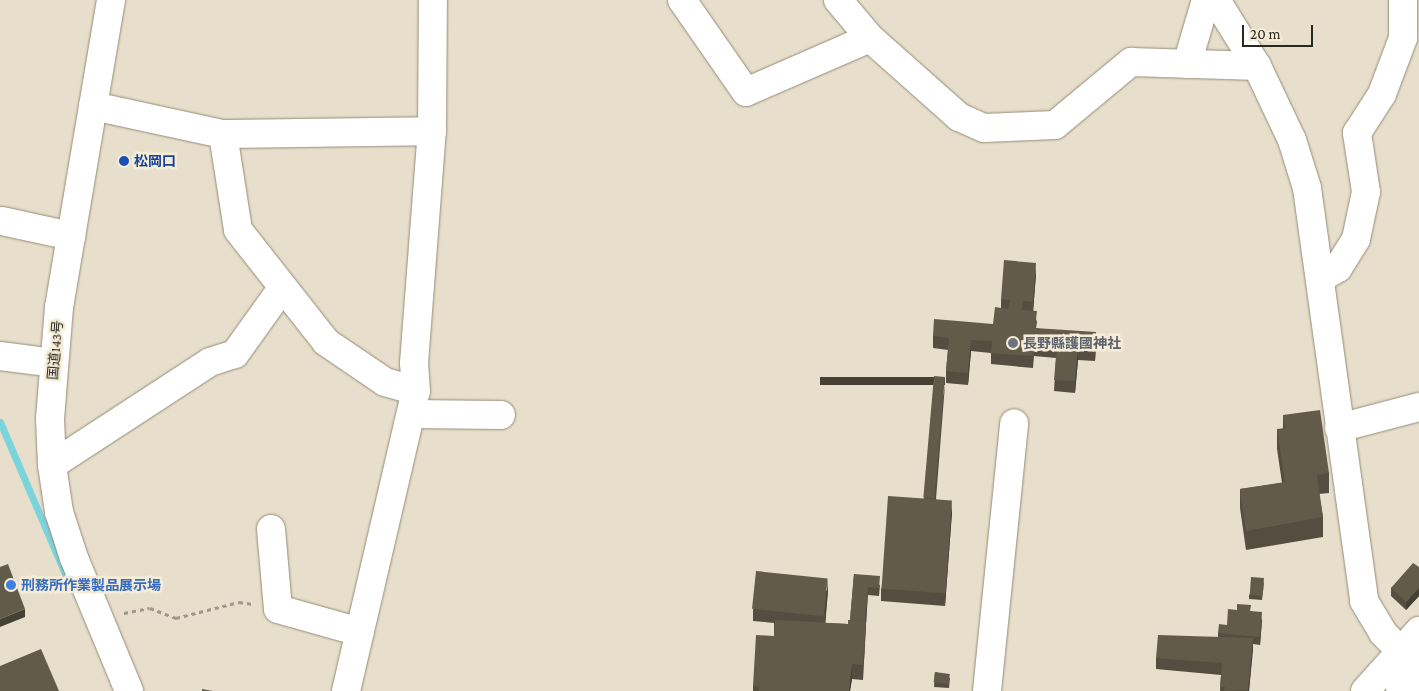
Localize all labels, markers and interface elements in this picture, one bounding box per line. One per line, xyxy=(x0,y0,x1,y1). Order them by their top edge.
scale bar xyxy=(1244,15,1315,47)
text: 20 m xyxy=(1250,26,1281,42)
place label: 松岡口 xyxy=(134,153,176,169)
marker: 松岡口 xyxy=(118,155,130,167)
street label: 国道143号 xyxy=(44,319,66,381)
place label: 長野縣護國神社 xyxy=(1023,335,1121,351)
marker: 長野縣護國神社 xyxy=(1007,337,1019,349)
place label: 刑務所作業製品展示場 xyxy=(21,577,161,593)
marker: 刑務所作業製品展示場 xyxy=(5,579,17,591)

